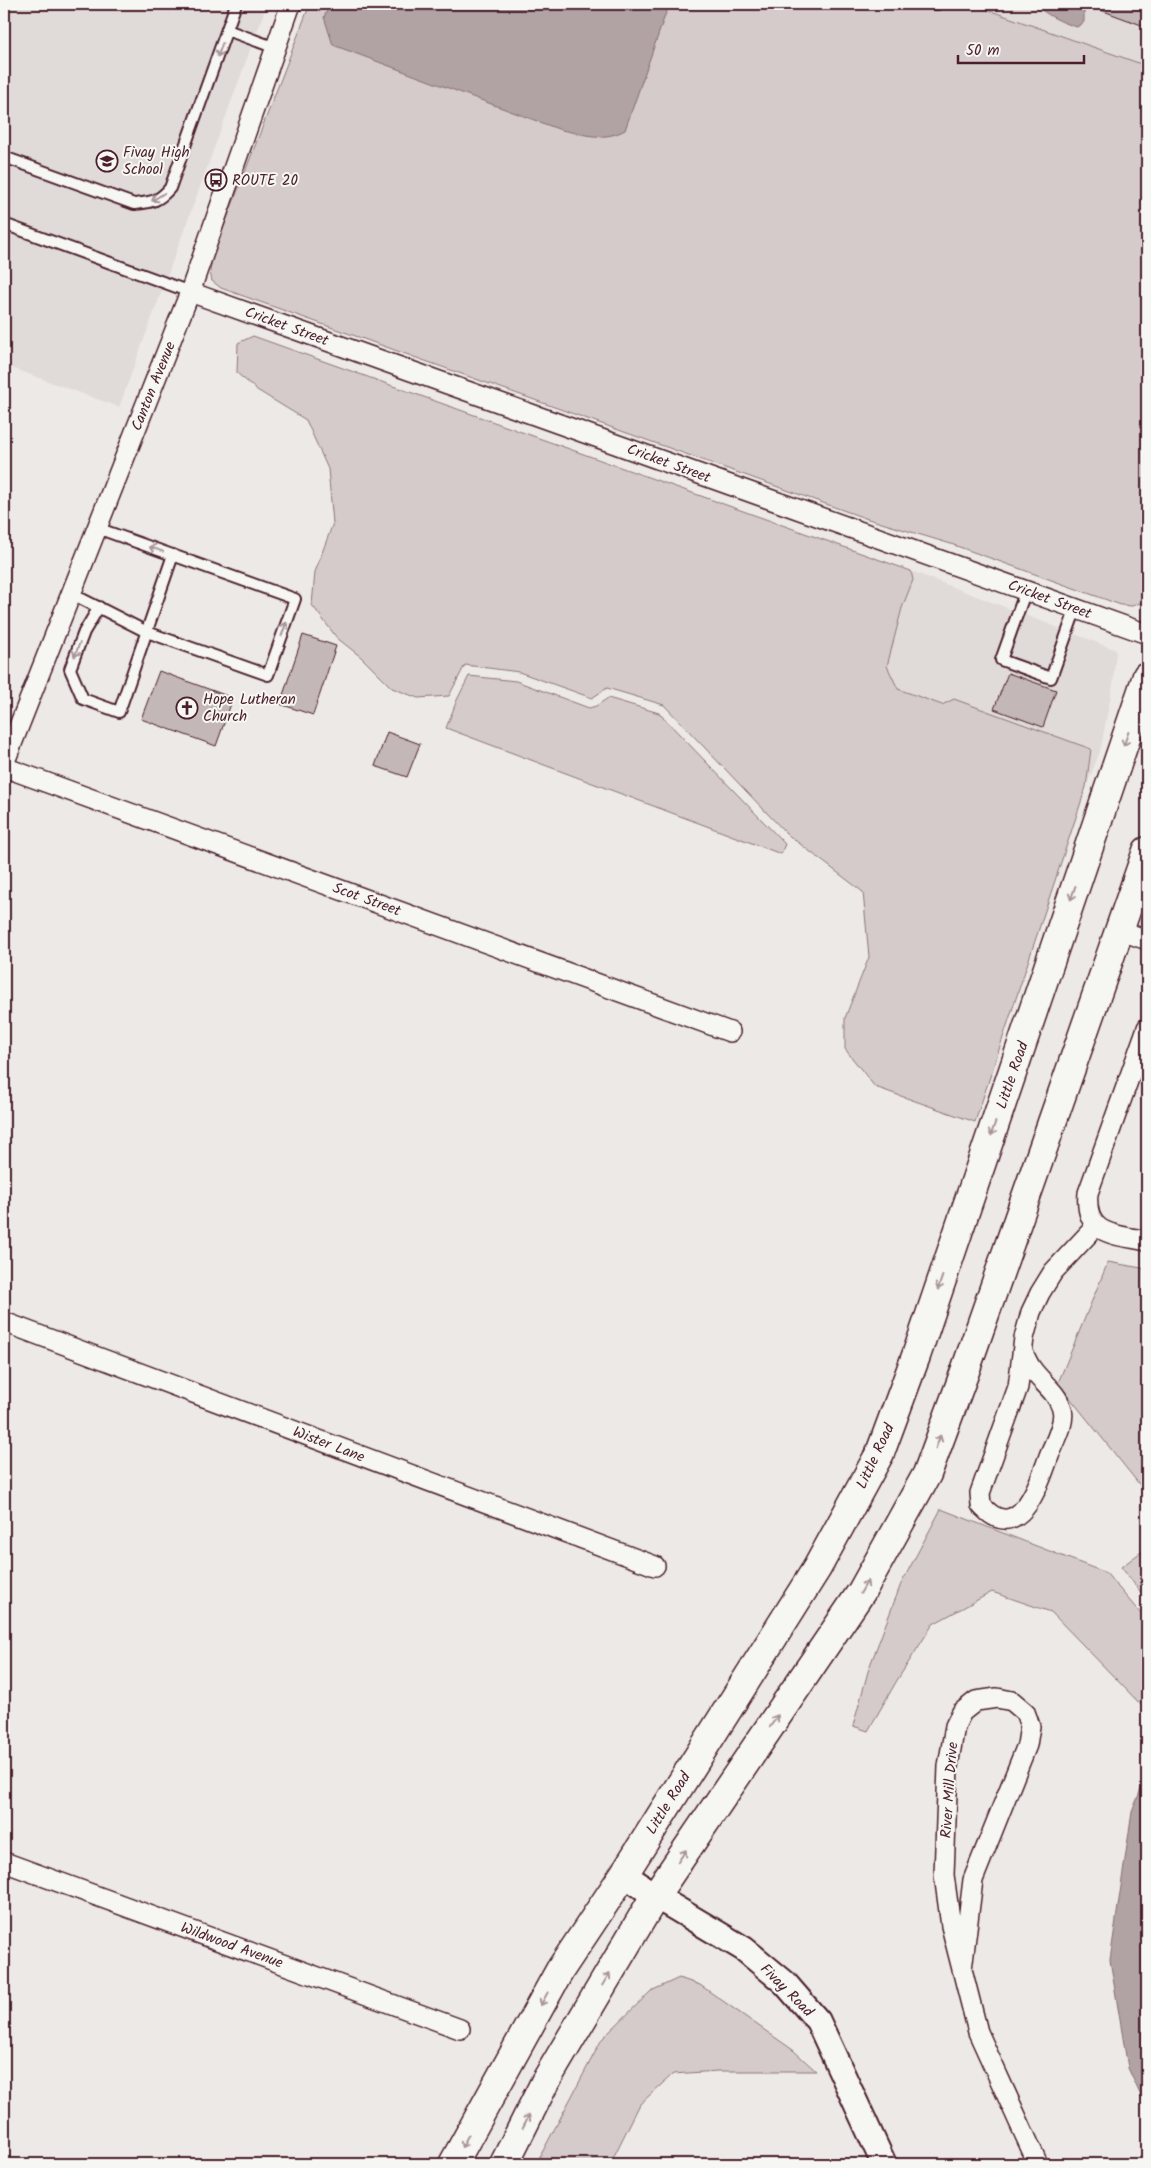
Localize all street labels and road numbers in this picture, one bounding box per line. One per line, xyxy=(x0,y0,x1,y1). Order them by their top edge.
street label: Cricket Street xyxy=(241,301,332,353)
street label: Canton Avenue xyxy=(125,338,183,435)
street label: Cricket Street xyxy=(623,438,714,490)
street label: Cricket Street xyxy=(1004,574,1095,626)
street label: Scot Street xyxy=(329,876,404,923)
street label: Little Road xyxy=(990,1038,1036,1112)
street label: Little Road xyxy=(850,1419,902,1493)
street label: Wister Lane xyxy=(289,1420,368,1470)
street label: River Mill Drive xyxy=(935,1741,965,1839)
street label: Little Road xyxy=(640,1767,698,1840)
street label: Wildwood Avenue xyxy=(177,1916,287,1976)
street label: Fivay Road xyxy=(754,1958,819,2024)

